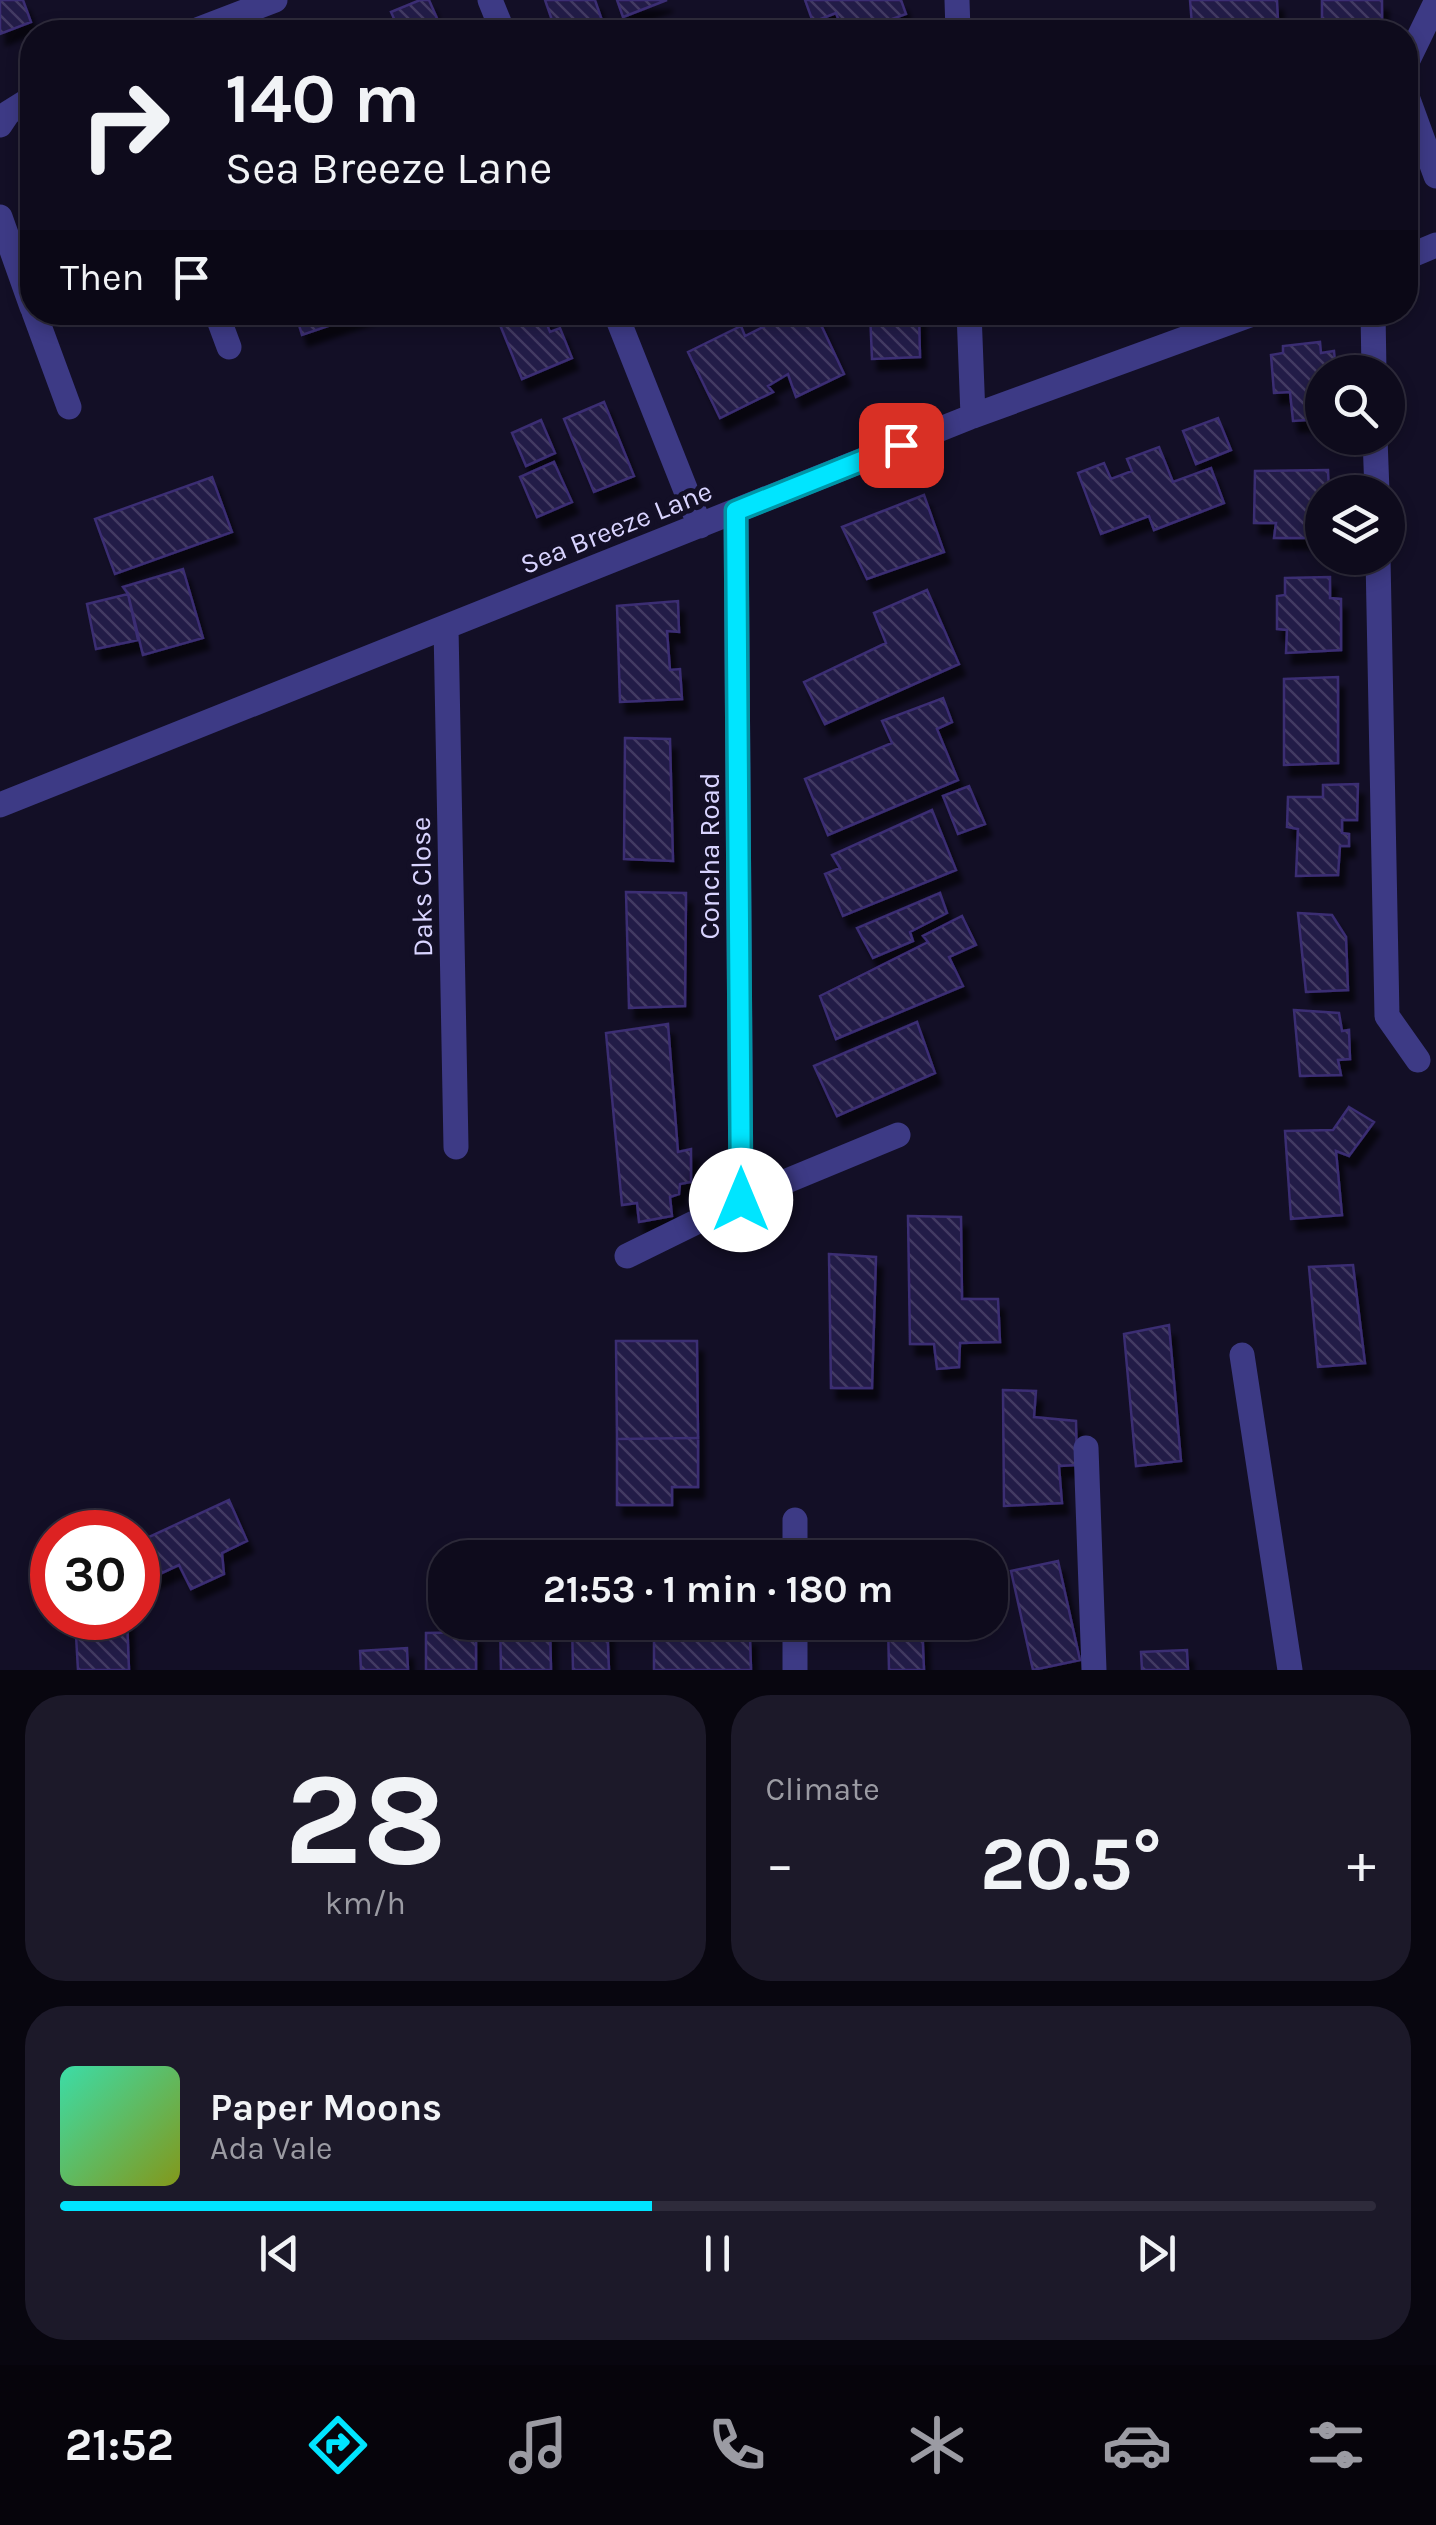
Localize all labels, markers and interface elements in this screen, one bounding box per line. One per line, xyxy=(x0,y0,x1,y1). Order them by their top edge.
text: 140 m xyxy=(225,58,420,140)
icon: right xyxy=(60,60,190,190)
text: Sea Breeze Lane xyxy=(225,142,552,194)
icon: arrive xyxy=(164,250,219,305)
text: Then xyxy=(60,255,144,300)
map controls xyxy=(1305,355,1405,575)
button: search xyxy=(1305,355,1405,455)
pin xyxy=(859,403,944,488)
icon: arrive xyxy=(874,418,929,473)
street label: Sea Breeze Lane xyxy=(516,474,717,581)
button: layers xyxy=(1305,475,1405,575)
street label: Concha Road xyxy=(693,772,726,940)
street label: Daks Close xyxy=(404,816,439,957)
position arrow xyxy=(689,1148,793,1252)
speed limit sign: 30 xyxy=(30,1510,160,1640)
text: 21:53 · 1 min · 180 m xyxy=(543,1567,893,1612)
text: 28 xyxy=(284,1744,447,1896)
text: Climate xyxy=(766,1771,880,1808)
text: 20.5° xyxy=(980,1820,1162,1908)
text: − xyxy=(766,1832,794,1896)
text: + xyxy=(1347,1832,1376,1896)
text: km/h xyxy=(325,1885,406,1922)
text: Paper Moons xyxy=(210,2085,442,2130)
text: Ada Vale xyxy=(210,2130,333,2167)
icon: previous xyxy=(252,2226,307,2281)
icon: pause xyxy=(690,2226,745,2281)
icon: next xyxy=(1129,2226,1184,2281)
icon: directions xyxy=(303,2410,373,2480)
icon: music xyxy=(503,2410,573,2480)
icon: phone xyxy=(702,2410,772,2480)
icon: climate xyxy=(902,2410,972,2480)
icon: car xyxy=(1102,2410,1172,2480)
icon: filters xyxy=(1301,2410,1371,2480)
text: 21:52 xyxy=(65,2419,174,2471)

